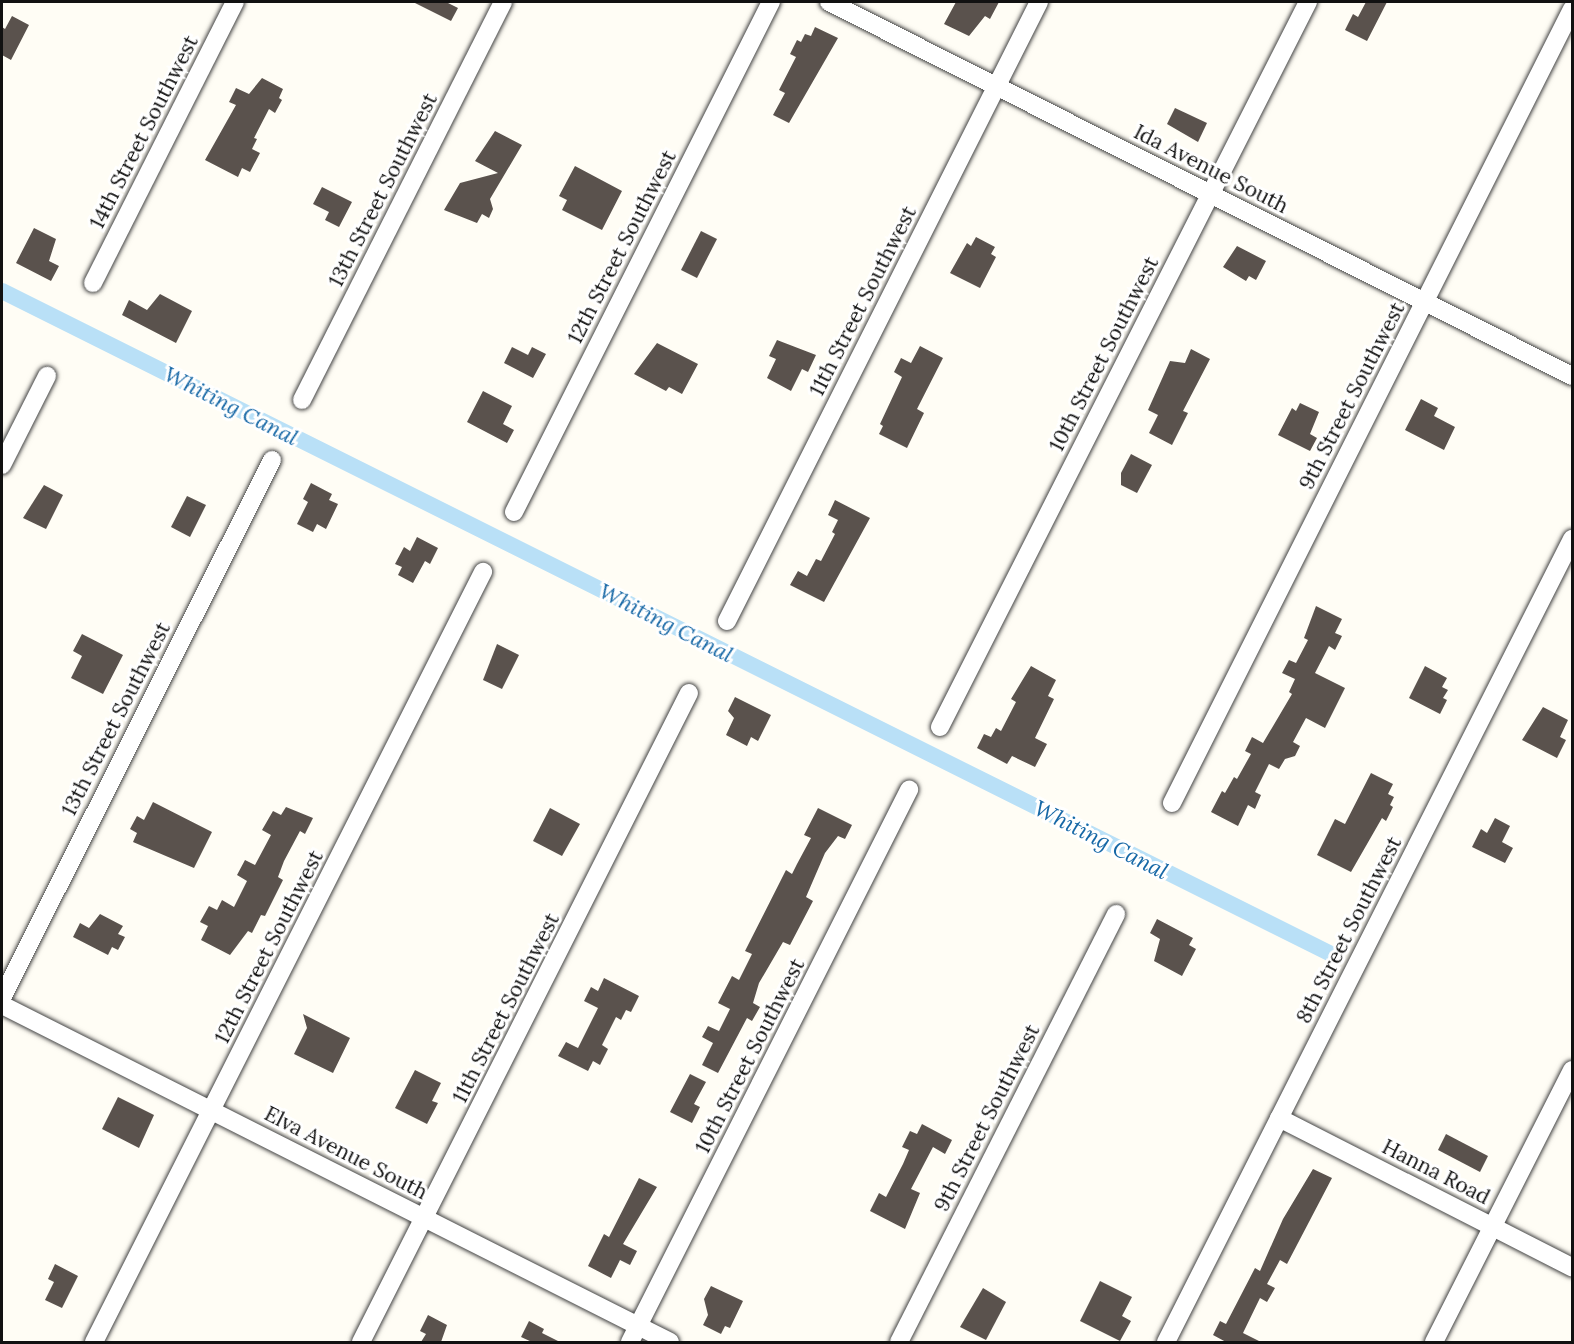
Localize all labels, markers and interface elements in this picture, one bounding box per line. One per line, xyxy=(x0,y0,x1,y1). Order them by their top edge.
street label: 14th Street Southwest xyxy=(84,31,204,233)
street label: 13th Street Southwest xyxy=(323,89,443,291)
street label: Ida Avenue South xyxy=(1130,119,1292,219)
street label: 12th Street Southwest xyxy=(562,146,682,348)
street label: 11th Street Southwest xyxy=(804,202,922,400)
street label: 10th Street Southwest xyxy=(1044,252,1164,456)
street label: 9th Street Southwest xyxy=(1294,298,1410,494)
water label: Whiting Canal xyxy=(160,361,302,451)
water label: Whiting Canal xyxy=(595,578,737,668)
street label: 13th Street Southwest xyxy=(56,618,176,820)
water label: Whiting Canal xyxy=(1030,795,1172,885)
street label: 8th Street Southwest xyxy=(1291,832,1407,1028)
street label: 12th Street Southwest xyxy=(209,846,329,1048)
street label: 11th Street Southwest xyxy=(447,909,565,1107)
street label: 10th Street Southwest xyxy=(690,954,810,1158)
street label: 9th Street Southwest xyxy=(929,1020,1045,1216)
street label: Elva Avenue South xyxy=(260,1101,432,1205)
street label: Hanna Road xyxy=(1378,1134,1494,1210)

